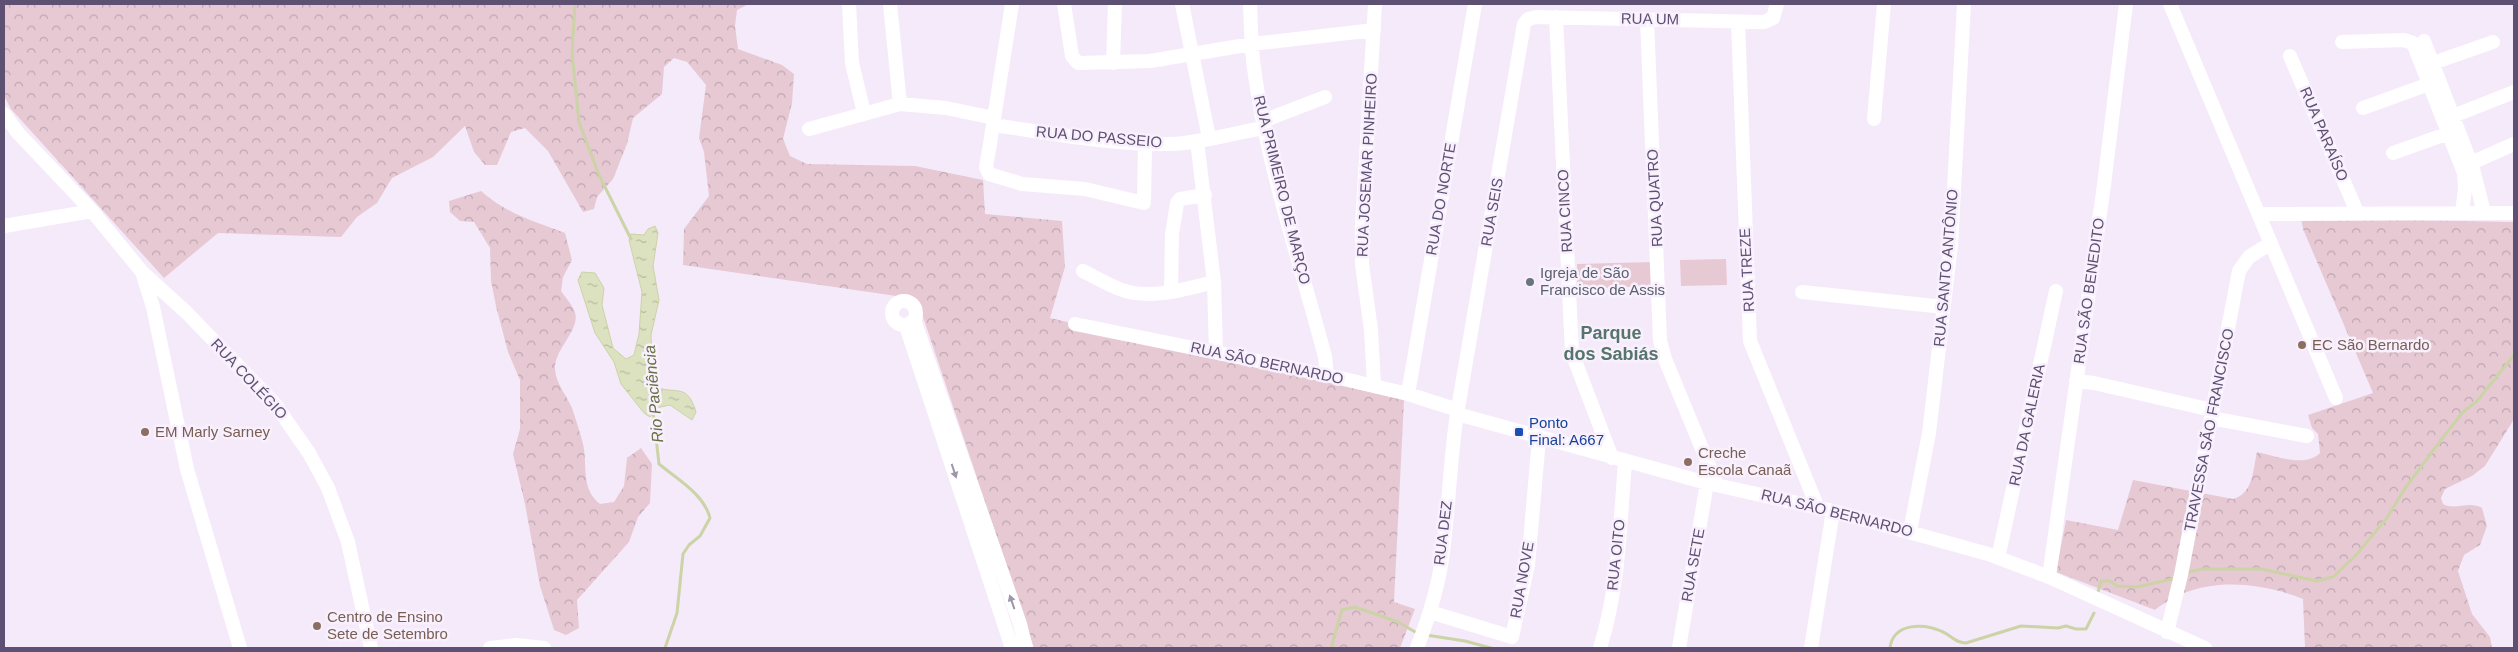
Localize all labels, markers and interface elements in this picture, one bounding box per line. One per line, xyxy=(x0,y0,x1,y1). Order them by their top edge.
street label: RUA UM xyxy=(1621,9,1679,28)
street label: RUA JOSEMAR PINHEIRO xyxy=(1353,73,1380,257)
street label: RUA PARAÍSO xyxy=(2297,84,2352,183)
street label: RUA PRIMEIRO DE MARÇO xyxy=(1251,94,1314,286)
street label: RUA DO PASSEIO xyxy=(1035,123,1163,150)
street label: RUA DO NORTE xyxy=(1422,141,1459,256)
street label: RUA QUATRO xyxy=(1643,149,1666,247)
street label: RUA CINCO xyxy=(1554,169,1575,253)
street label: RUA SEIS xyxy=(1477,176,1506,247)
street label: RUA SANTO ANTÔNIO xyxy=(1930,188,1961,347)
street label: RUA SÃO BENEDITO xyxy=(2070,217,2107,365)
street label: RUA TREZE xyxy=(1736,228,1757,312)
place label: Igreja de São Francisco de Assis xyxy=(1540,264,1665,298)
marker: Igreja de São Francisco de Assis xyxy=(1524,276,1536,288)
district label: Parque dos Sabiás xyxy=(1563,323,1659,364)
street label: TRAVESSA SÃO FRANCISCO xyxy=(2180,327,2237,533)
street label: RUA COLÉGIO xyxy=(208,335,291,422)
place label: EC São Bernardo xyxy=(2312,336,2430,353)
street label: RUA SÃO BERNARDO xyxy=(1189,338,1345,387)
marker: EC São Bernardo xyxy=(2296,339,2308,351)
water label: Rio Paciência xyxy=(641,344,666,443)
street label: RUA DA GALERIA xyxy=(2005,362,2048,487)
place label: Ponto Final: A667 xyxy=(1529,414,1604,448)
place label: EM Marly Sarney xyxy=(155,423,271,440)
marker: EM Marly Sarney xyxy=(139,426,151,438)
marker: Ponto Final: A667 xyxy=(1513,426,1525,438)
place label: Creche Escola Canaã xyxy=(1698,444,1792,478)
marker: Creche Escola Canaã xyxy=(1682,456,1694,468)
one-way arrow xyxy=(951,464,959,479)
street label: RUA SÃO BERNARDO xyxy=(1759,485,1915,540)
street label: RUA DEZ xyxy=(1430,500,1455,566)
street label: RUA OITO xyxy=(1603,519,1628,591)
street label: RUA SETE xyxy=(1678,527,1707,603)
street label: RUA NOVE xyxy=(1506,540,1537,620)
one-way arrow xyxy=(1008,594,1015,609)
place label: Centro de Ensino Sete de Setembro xyxy=(327,608,448,642)
marker: Centro de Ensino Sete de Setembro xyxy=(311,620,323,632)

